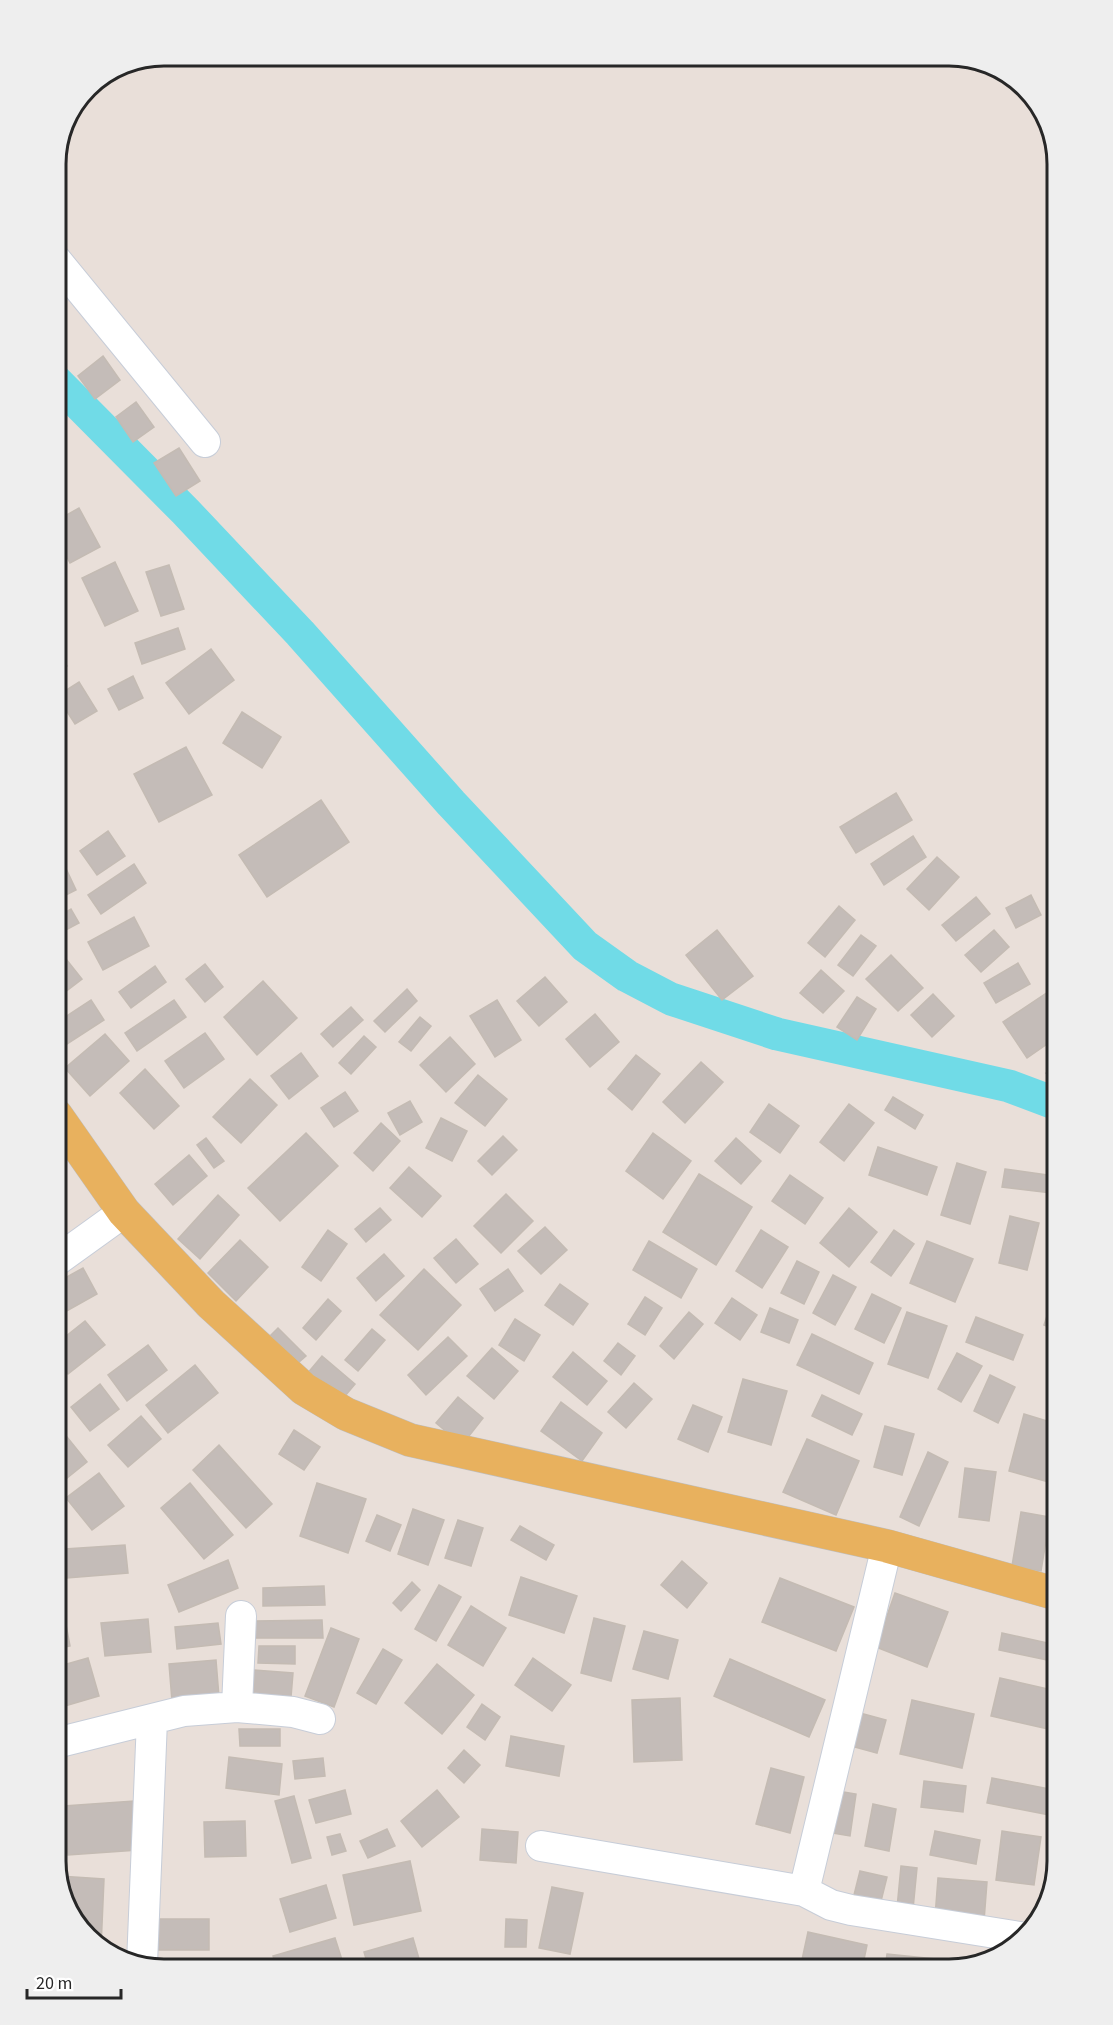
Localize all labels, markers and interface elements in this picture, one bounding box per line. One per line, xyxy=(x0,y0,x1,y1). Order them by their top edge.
scale bar xyxy=(27,1962,122,2000)
text: 20 m xyxy=(36,1971,72,1996)

